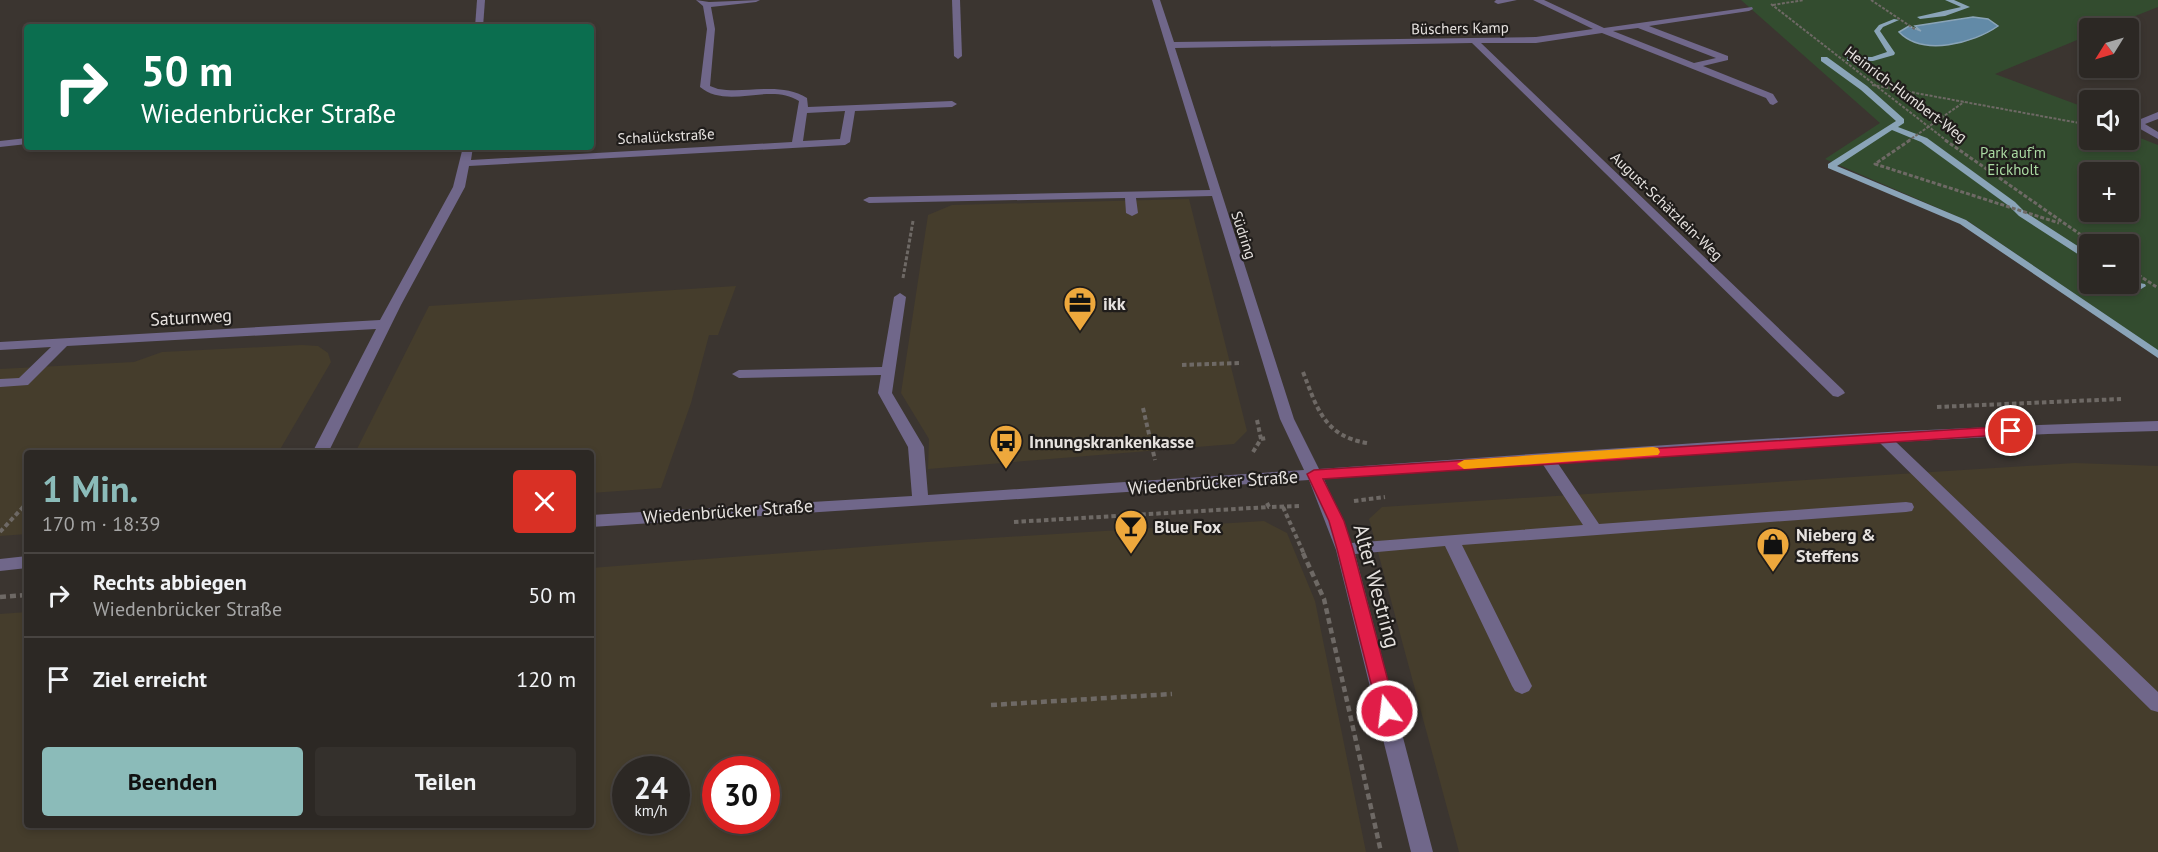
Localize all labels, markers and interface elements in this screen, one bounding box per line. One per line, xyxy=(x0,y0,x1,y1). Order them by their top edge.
street label: Büschers Kamp xyxy=(1411,18,1509,38)
north arrow xyxy=(2079,18,2139,78)
map controls xyxy=(2079,18,2139,294)
street label: Heinrich-Humbert-Weg xyxy=(1841,42,1971,146)
text: 50 m xyxy=(141,43,233,98)
icon: right xyxy=(42,48,120,126)
button: sound xyxy=(2079,90,2139,150)
text: Wiedenbrücker Straße xyxy=(141,96,396,130)
street label: Schalückstraße xyxy=(617,124,715,148)
park label: Park auf‘m Eickholt xyxy=(1980,143,2046,179)
street label: August-Schätzlein-Weg xyxy=(1607,148,1727,264)
button: + xyxy=(2079,162,2139,222)
street label: Südring xyxy=(1227,209,1261,261)
button: − xyxy=(2079,234,2139,294)
office icon: ikk xyxy=(1062,285,1098,332)
place label: ikk xyxy=(1103,292,1126,315)
street label: Saturnweg xyxy=(150,303,232,331)
pin xyxy=(1985,405,2036,456)
icon: arrive xyxy=(1994,414,2027,447)
bus stop icon: Innungskrankenkasse xyxy=(988,423,1024,470)
place label: Innungskrankenkasse xyxy=(1029,430,1194,453)
text: 1 Min. xyxy=(42,465,138,512)
street label: Wiedenbrücker Straße xyxy=(1127,465,1299,499)
button: close xyxy=(513,470,576,533)
street label: Wiedenbrücker Straße xyxy=(642,494,814,528)
bar icon: Blue Fox xyxy=(1113,508,1149,555)
text: 170 m · 18:39 xyxy=(42,511,160,537)
place label: Blue Fox xyxy=(1154,515,1222,538)
street label: Alter Westring xyxy=(1348,521,1406,651)
place label: Nieberg & Steffens xyxy=(1796,523,1876,567)
shop icon: Nieberg & Steffens xyxy=(1755,526,1791,573)
text: Rechts abbiegen xyxy=(93,568,247,596)
icon: right xyxy=(42,579,75,612)
text: 50 m xyxy=(528,581,576,609)
text: Wiedenbrücker Straße xyxy=(93,596,282,622)
icon: arrive xyxy=(42,663,75,696)
text: Ziel erreicht xyxy=(93,665,207,693)
text: 120 m xyxy=(516,665,576,693)
position arrow xyxy=(1355,679,1419,743)
button: Beenden xyxy=(42,747,303,816)
button: Teilen xyxy=(315,747,576,816)
speed limit sign: 30 xyxy=(702,756,780,834)
text: 24 xyxy=(634,768,668,807)
text: km/h xyxy=(635,801,667,820)

